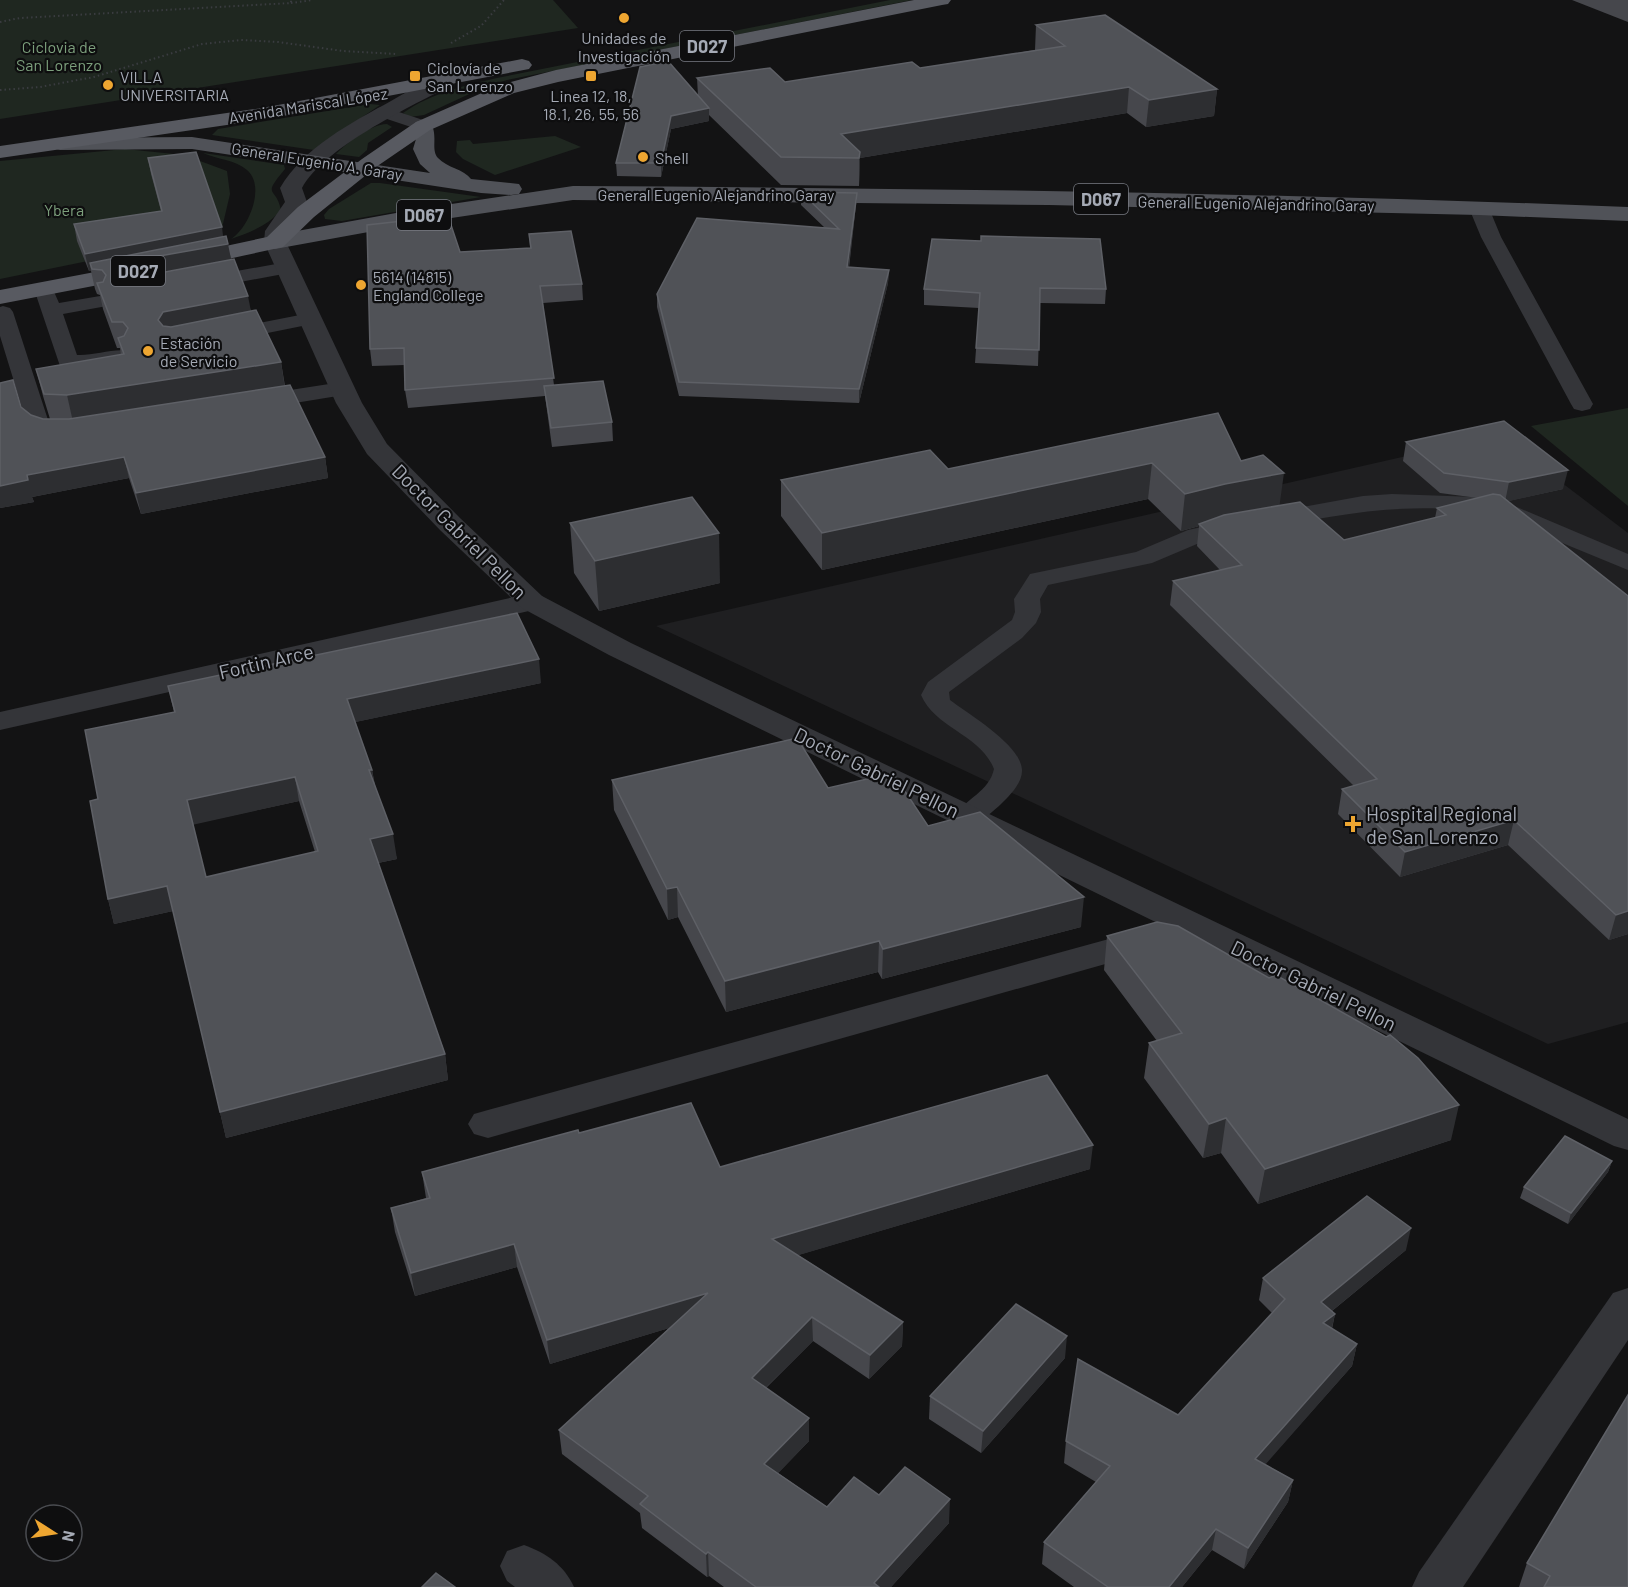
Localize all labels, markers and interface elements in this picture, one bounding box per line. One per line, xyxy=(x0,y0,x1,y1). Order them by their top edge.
marker: Unidades de Investigación xyxy=(617,11,631,25)
place label: Unidades de Investigación xyxy=(578,28,670,65)
road number: D027 xyxy=(680,31,734,61)
park label: Ciclovia de San Lorenzo xyxy=(16,37,102,74)
place label: Ciclovía de San Lorenzo xyxy=(427,58,513,95)
place label: VILLA UNIVERSITARIA xyxy=(120,67,229,104)
marker: Ciclovía de San Lorenzo xyxy=(408,69,422,83)
marker: Linea 12, 18, 18.1, 26, 55, 56 xyxy=(584,69,598,83)
marker: VILLA UNIVERSITARIA xyxy=(101,78,115,92)
street label: Avenida Mariscal López xyxy=(227,83,389,127)
place label: Linea 12, 18, 18.1, 26, 55, 56 xyxy=(543,86,639,123)
street label: General Eugenio A. Garay xyxy=(230,138,404,184)
place label: Shell xyxy=(655,148,689,167)
marker: Shell xyxy=(636,150,650,164)
road number: D067 xyxy=(1074,184,1128,214)
street label: General Eugenio Alejandrino Garay xyxy=(598,185,835,204)
street label: General Eugenio Alejandrino Garay xyxy=(1137,191,1375,215)
park label: Ybera xyxy=(44,200,84,219)
road number: D067 xyxy=(397,200,451,230)
road number: D027 xyxy=(111,256,165,286)
place label: 5614 (14815) England College xyxy=(373,267,484,304)
marker: 5614 (14815) England College xyxy=(354,278,368,292)
place label: Estación de Servicio xyxy=(160,333,237,370)
marker: Estación de Servicio xyxy=(141,344,155,358)
street label: Doctor Gabriel Pellon xyxy=(388,459,532,603)
street label: Fortin Arce xyxy=(216,638,316,684)
street label: Doctor Gabriel Pellon xyxy=(791,722,963,822)
place label: Hospital Regional de San Lorenzo xyxy=(1366,801,1517,848)
marker: Hospital Regional de San Lorenzo xyxy=(1344,815,1362,833)
street label: Doctor Gabriel Pellon xyxy=(1228,935,1400,1035)
north arrow xyxy=(24,1503,84,1563)
text: N xyxy=(59,1529,80,1543)

